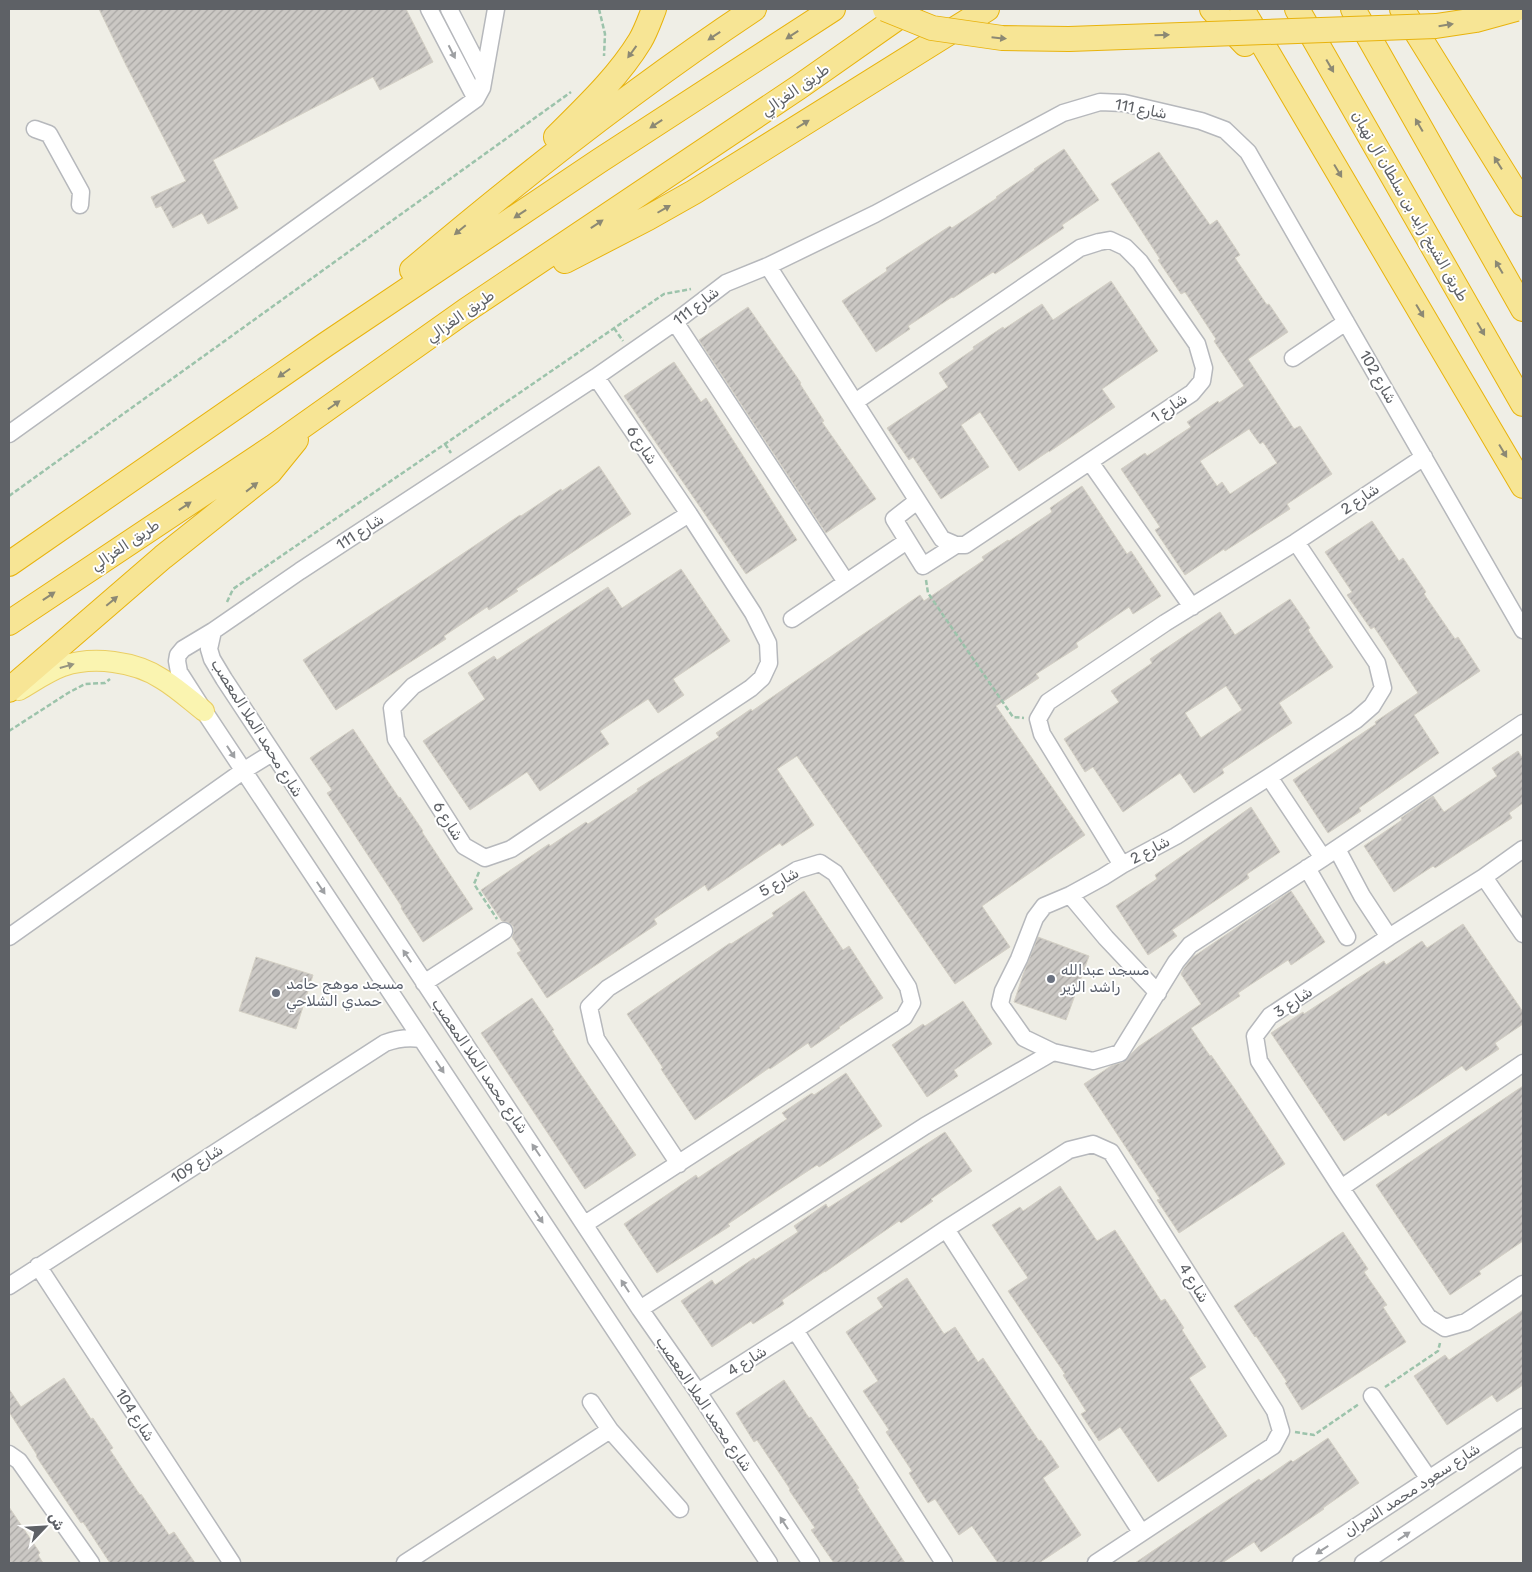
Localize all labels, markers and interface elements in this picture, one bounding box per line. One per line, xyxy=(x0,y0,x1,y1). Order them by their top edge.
one-way arrow xyxy=(1439,20,1455,28)
one-way arrow xyxy=(707,31,721,41)
one-way arrow xyxy=(785,31,799,40)
one-way arrow xyxy=(1154,31,1170,39)
one-way arrow xyxy=(992,34,1008,42)
one-way arrow xyxy=(448,45,456,59)
one-way arrow xyxy=(627,45,637,59)
one-way arrow xyxy=(1326,59,1334,74)
street label: طريق الغزالي xyxy=(757,60,834,123)
street label: شارع 111 xyxy=(1113,95,1169,125)
street label: طريق الشيخ زايد بن سلطان آل نهيان xyxy=(1346,107,1472,306)
one-way arrow xyxy=(1415,118,1423,133)
one-way arrow xyxy=(649,119,662,129)
one-way arrow xyxy=(796,120,809,129)
one-way arrow xyxy=(1493,156,1502,169)
one-way arrow xyxy=(1333,165,1342,178)
one-way arrow xyxy=(657,205,672,213)
one-way arrow xyxy=(513,209,527,218)
one-way arrow xyxy=(591,219,604,228)
one-way arrow xyxy=(454,224,466,236)
one-way arrow xyxy=(1495,260,1504,273)
street label: شارع 111 xyxy=(669,283,724,331)
street label: طريق الغزالي xyxy=(422,286,499,349)
one-way arrow xyxy=(1416,305,1425,318)
one-way arrow xyxy=(1476,322,1485,335)
street label: شارع 102 xyxy=(1354,347,1400,408)
one-way arrow xyxy=(277,368,291,378)
street label: شارع 1 xyxy=(1147,389,1192,428)
one-way arrow xyxy=(327,400,341,410)
street label: شارع 6 xyxy=(621,422,661,469)
one-way arrow xyxy=(1498,445,1507,458)
street label: شارع 2 xyxy=(1337,480,1384,520)
one-way arrow xyxy=(245,482,258,492)
one-way arrow xyxy=(178,501,191,511)
street label: شارع 111 xyxy=(333,510,388,556)
street label: طريق الغزالي xyxy=(87,515,165,577)
one-way arrow xyxy=(43,591,56,600)
one-way arrow xyxy=(105,595,118,606)
street label: شارع محمد الملا المعصب xyxy=(205,656,307,801)
one-way arrow xyxy=(60,661,75,669)
one-way arrow xyxy=(226,746,235,759)
street label: شارع 6 xyxy=(427,798,467,845)
street label: شارع 2 xyxy=(1127,832,1174,870)
street label: شارع 5 xyxy=(756,864,803,902)
one-way arrow xyxy=(316,881,325,894)
one-way arrow xyxy=(402,950,412,963)
place label: مسجد عبدالله راشد الزير xyxy=(1060,961,1149,996)
marker: مسجد عبدالله راشد الزير xyxy=(1045,973,1057,985)
place label: مسجد موهج حامد حمدي الشلاحي xyxy=(286,975,404,1013)
street label: شارع 3 xyxy=(1270,983,1317,1023)
marker: مسجد موهج حامد حمدي الشلاحي xyxy=(270,987,282,999)
street label: شارع محمد الملا المعصب xyxy=(426,995,532,1138)
one-way arrow xyxy=(435,1060,445,1073)
street label: شارع 109 xyxy=(168,1141,227,1189)
one-way arrow xyxy=(531,1143,541,1157)
one-way arrow xyxy=(534,1210,544,1223)
street label: شارع 4 xyxy=(1173,1260,1213,1307)
one-way arrow xyxy=(620,1279,630,1292)
street label: شارع محمد الملا المعصب xyxy=(650,1333,756,1476)
street label: شارع 4 xyxy=(724,1342,771,1382)
street label: شارع 104 xyxy=(110,1385,159,1446)
street label: شارع سعود محمد النمران xyxy=(1341,1439,1484,1542)
north arrow xyxy=(20,1502,70,1552)
text: ش xyxy=(45,1510,68,1534)
one-way arrow xyxy=(779,1516,789,1529)
one-way arrow xyxy=(1397,1531,1411,1541)
one-way arrow xyxy=(1315,1545,1328,1554)

